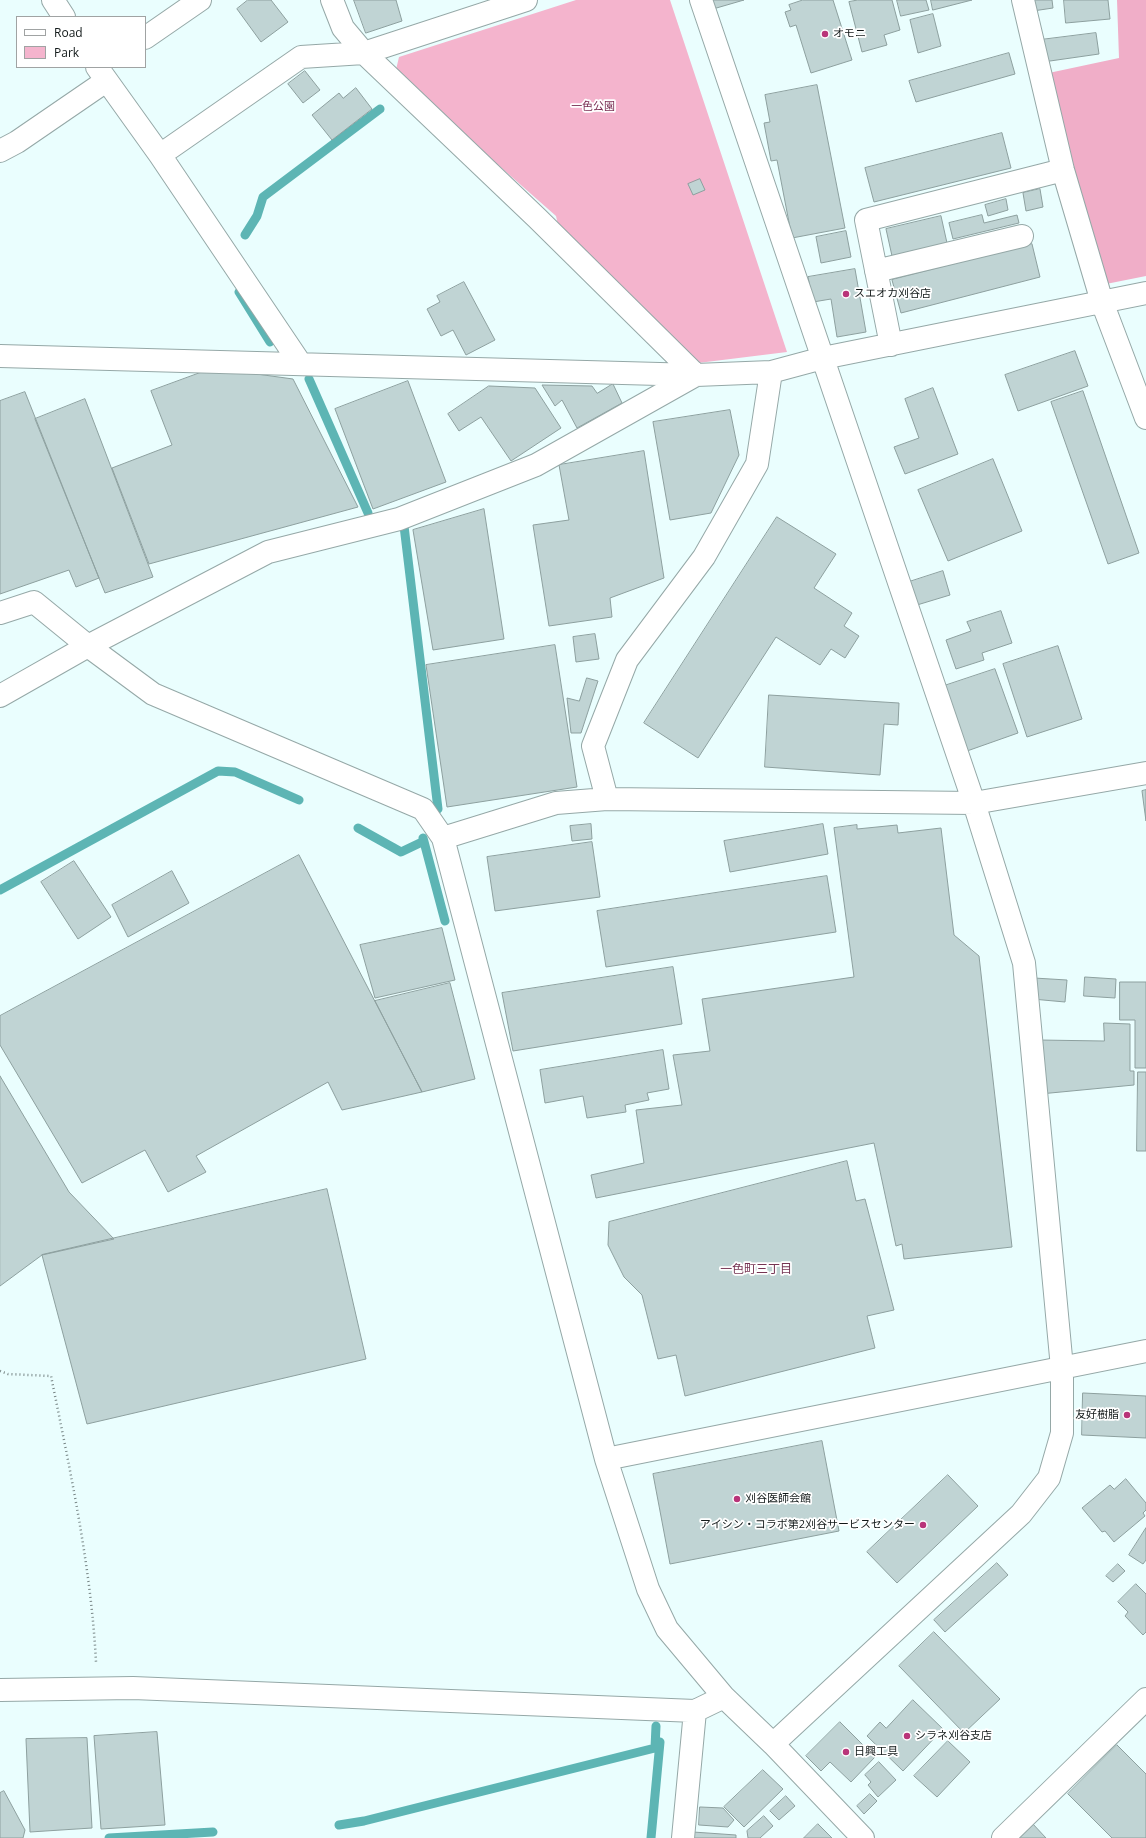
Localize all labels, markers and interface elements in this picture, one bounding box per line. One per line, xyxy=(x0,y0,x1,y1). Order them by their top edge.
legend xyxy=(16,16,146,68)
text: Road xyxy=(54,24,83,41)
place label: オモニ xyxy=(833,27,866,41)
marker: オモニ xyxy=(820,29,830,39)
text: Park xyxy=(54,44,79,61)
park label: 一色公園 xyxy=(571,100,615,114)
place label: スエオカ刈谷店 xyxy=(854,287,931,301)
marker: スエオカ刈谷店 xyxy=(841,289,851,299)
district label: 一色町三丁目 xyxy=(720,1263,792,1277)
place label: 友好樹脂 xyxy=(1075,1408,1119,1422)
marker: 友好樹脂 xyxy=(1122,1410,1132,1420)
place label: 刈谷医師会館 xyxy=(745,1492,811,1506)
marker: 刈谷医師会館 xyxy=(732,1494,742,1504)
place label: アイシン・コラボ第2刈谷サービスセンター xyxy=(700,1518,915,1532)
marker: アイシン・コラボ第2刈谷サービスセンター xyxy=(918,1520,928,1530)
place label: シラネ刈谷支店 xyxy=(915,1729,992,1743)
marker: シラネ刈谷支店 xyxy=(902,1731,912,1741)
place label: 日興工具 xyxy=(854,1745,898,1759)
marker: 日興工具 xyxy=(841,1747,851,1757)

